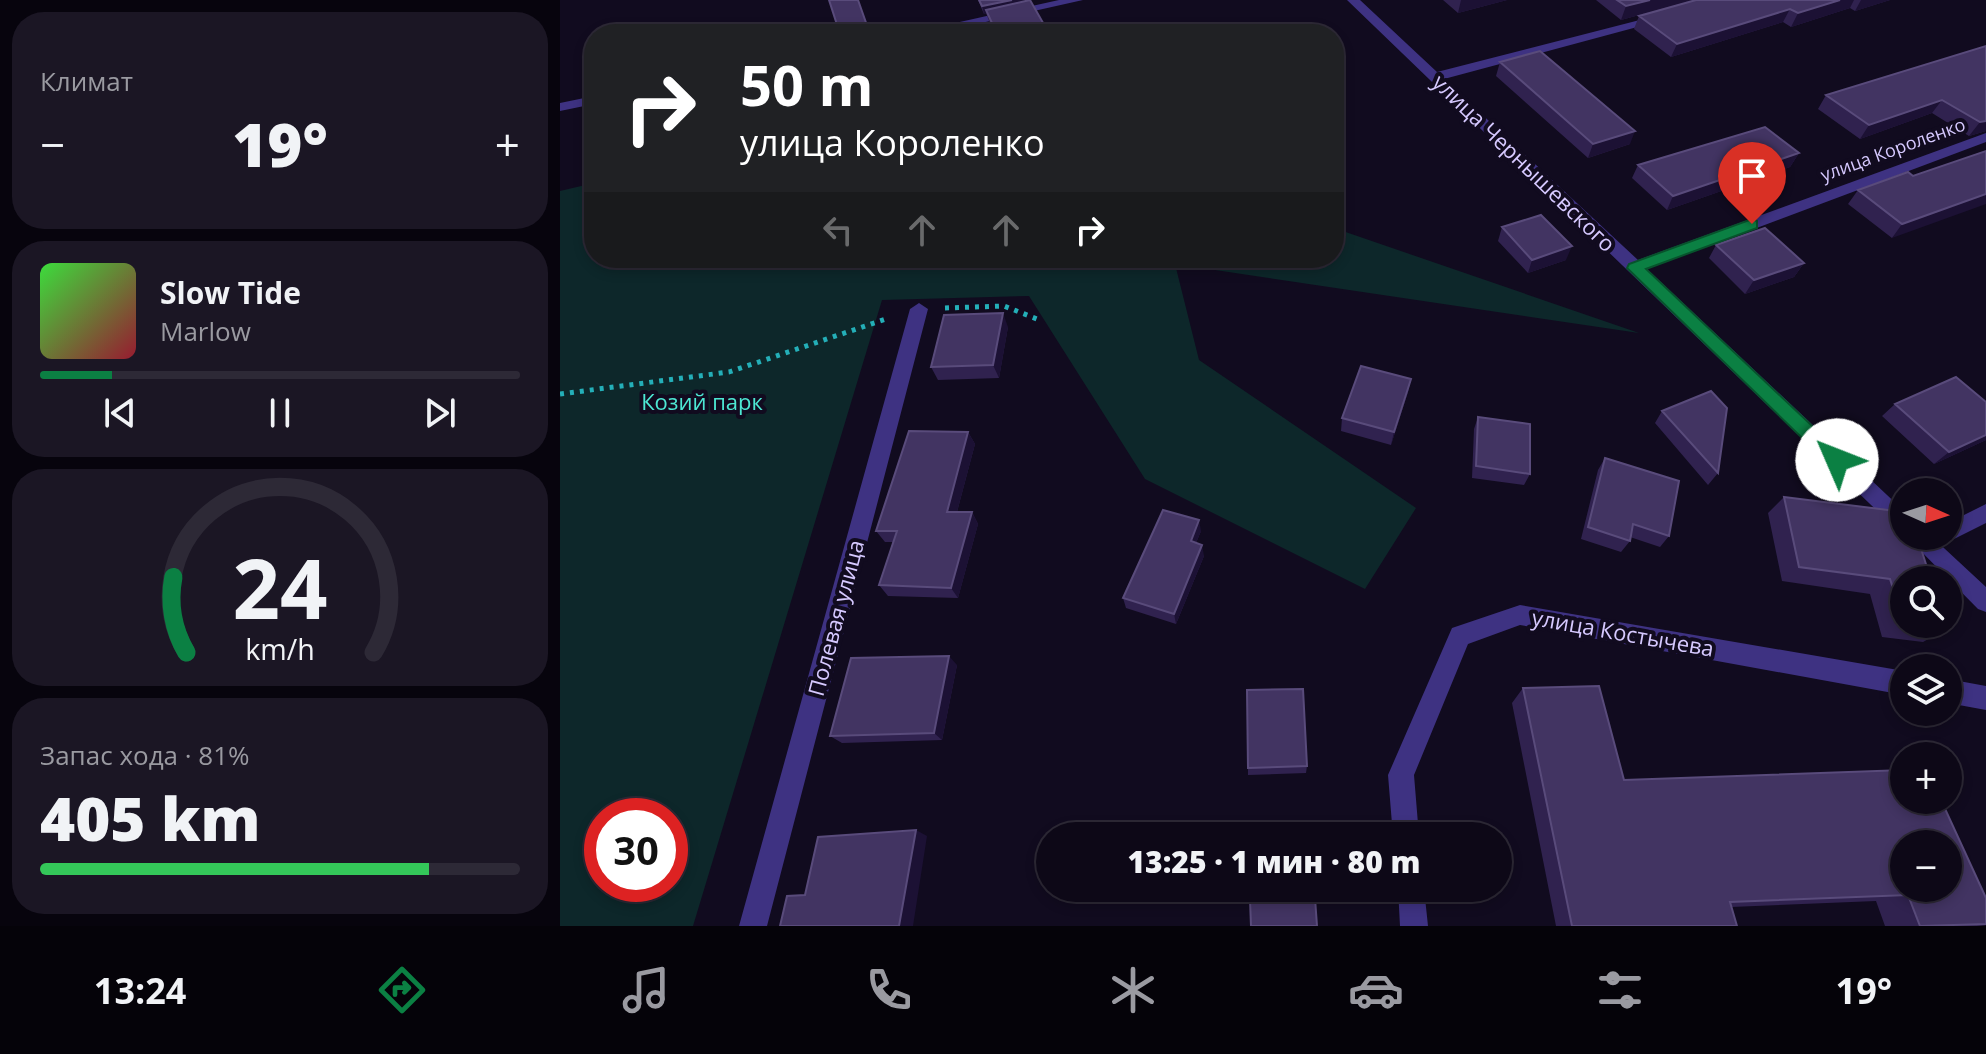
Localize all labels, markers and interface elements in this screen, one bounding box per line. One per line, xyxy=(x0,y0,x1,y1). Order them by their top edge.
text: 50 m xyxy=(740,46,874,122)
icon: right xyxy=(608,56,712,160)
text: Климат xyxy=(40,63,133,99)
street label: улица Чернышевского xyxy=(1427,67,1623,258)
text: 19° xyxy=(232,103,328,185)
street label: улица Короленко xyxy=(1817,112,1968,186)
text: − xyxy=(40,114,65,174)
text: + xyxy=(495,114,520,174)
text: улица Короленко xyxy=(740,118,1045,167)
pin xyxy=(1718,142,1786,224)
icon: arrive xyxy=(1730,154,1774,198)
icon: left xyxy=(816,208,860,252)
icon: ahead xyxy=(900,208,944,252)
icon: ahead xyxy=(984,208,1028,252)
icon: right xyxy=(1068,208,1112,252)
text: Slow Tide xyxy=(160,272,301,313)
text: Marlow xyxy=(160,313,251,349)
park label: Козий парк xyxy=(641,386,763,416)
icon: previous xyxy=(98,391,142,435)
icon: pause xyxy=(258,391,302,435)
icon: next xyxy=(418,391,462,435)
position arrow xyxy=(1795,418,1879,502)
north arrow xyxy=(1890,478,1962,550)
map controls xyxy=(1890,478,1962,902)
text: 24 xyxy=(232,530,328,643)
street label: Полевая улица xyxy=(800,536,870,699)
button: search xyxy=(1890,566,1962,638)
street label: улица Костычева xyxy=(1530,601,1717,663)
text: km/h xyxy=(245,629,315,668)
button: layers xyxy=(1890,654,1962,726)
text: Запас хода · 81% xyxy=(40,737,250,773)
button: + xyxy=(1890,742,1962,814)
text: 405 km xyxy=(40,777,261,859)
speed limit sign: 30 xyxy=(584,798,688,902)
button: − xyxy=(1890,830,1962,902)
text: 13:25 · 1 мин · 80 m xyxy=(1127,841,1421,882)
icon: directions xyxy=(374,962,430,1018)
icon: music xyxy=(618,962,674,1018)
icon: phone xyxy=(861,962,917,1018)
icon: climate xyxy=(1105,962,1161,1018)
icon: car xyxy=(1348,962,1404,1018)
icon: filters xyxy=(1592,962,1648,1018)
text: 13:24 xyxy=(94,966,186,1015)
text: 19° xyxy=(1836,966,1892,1015)

